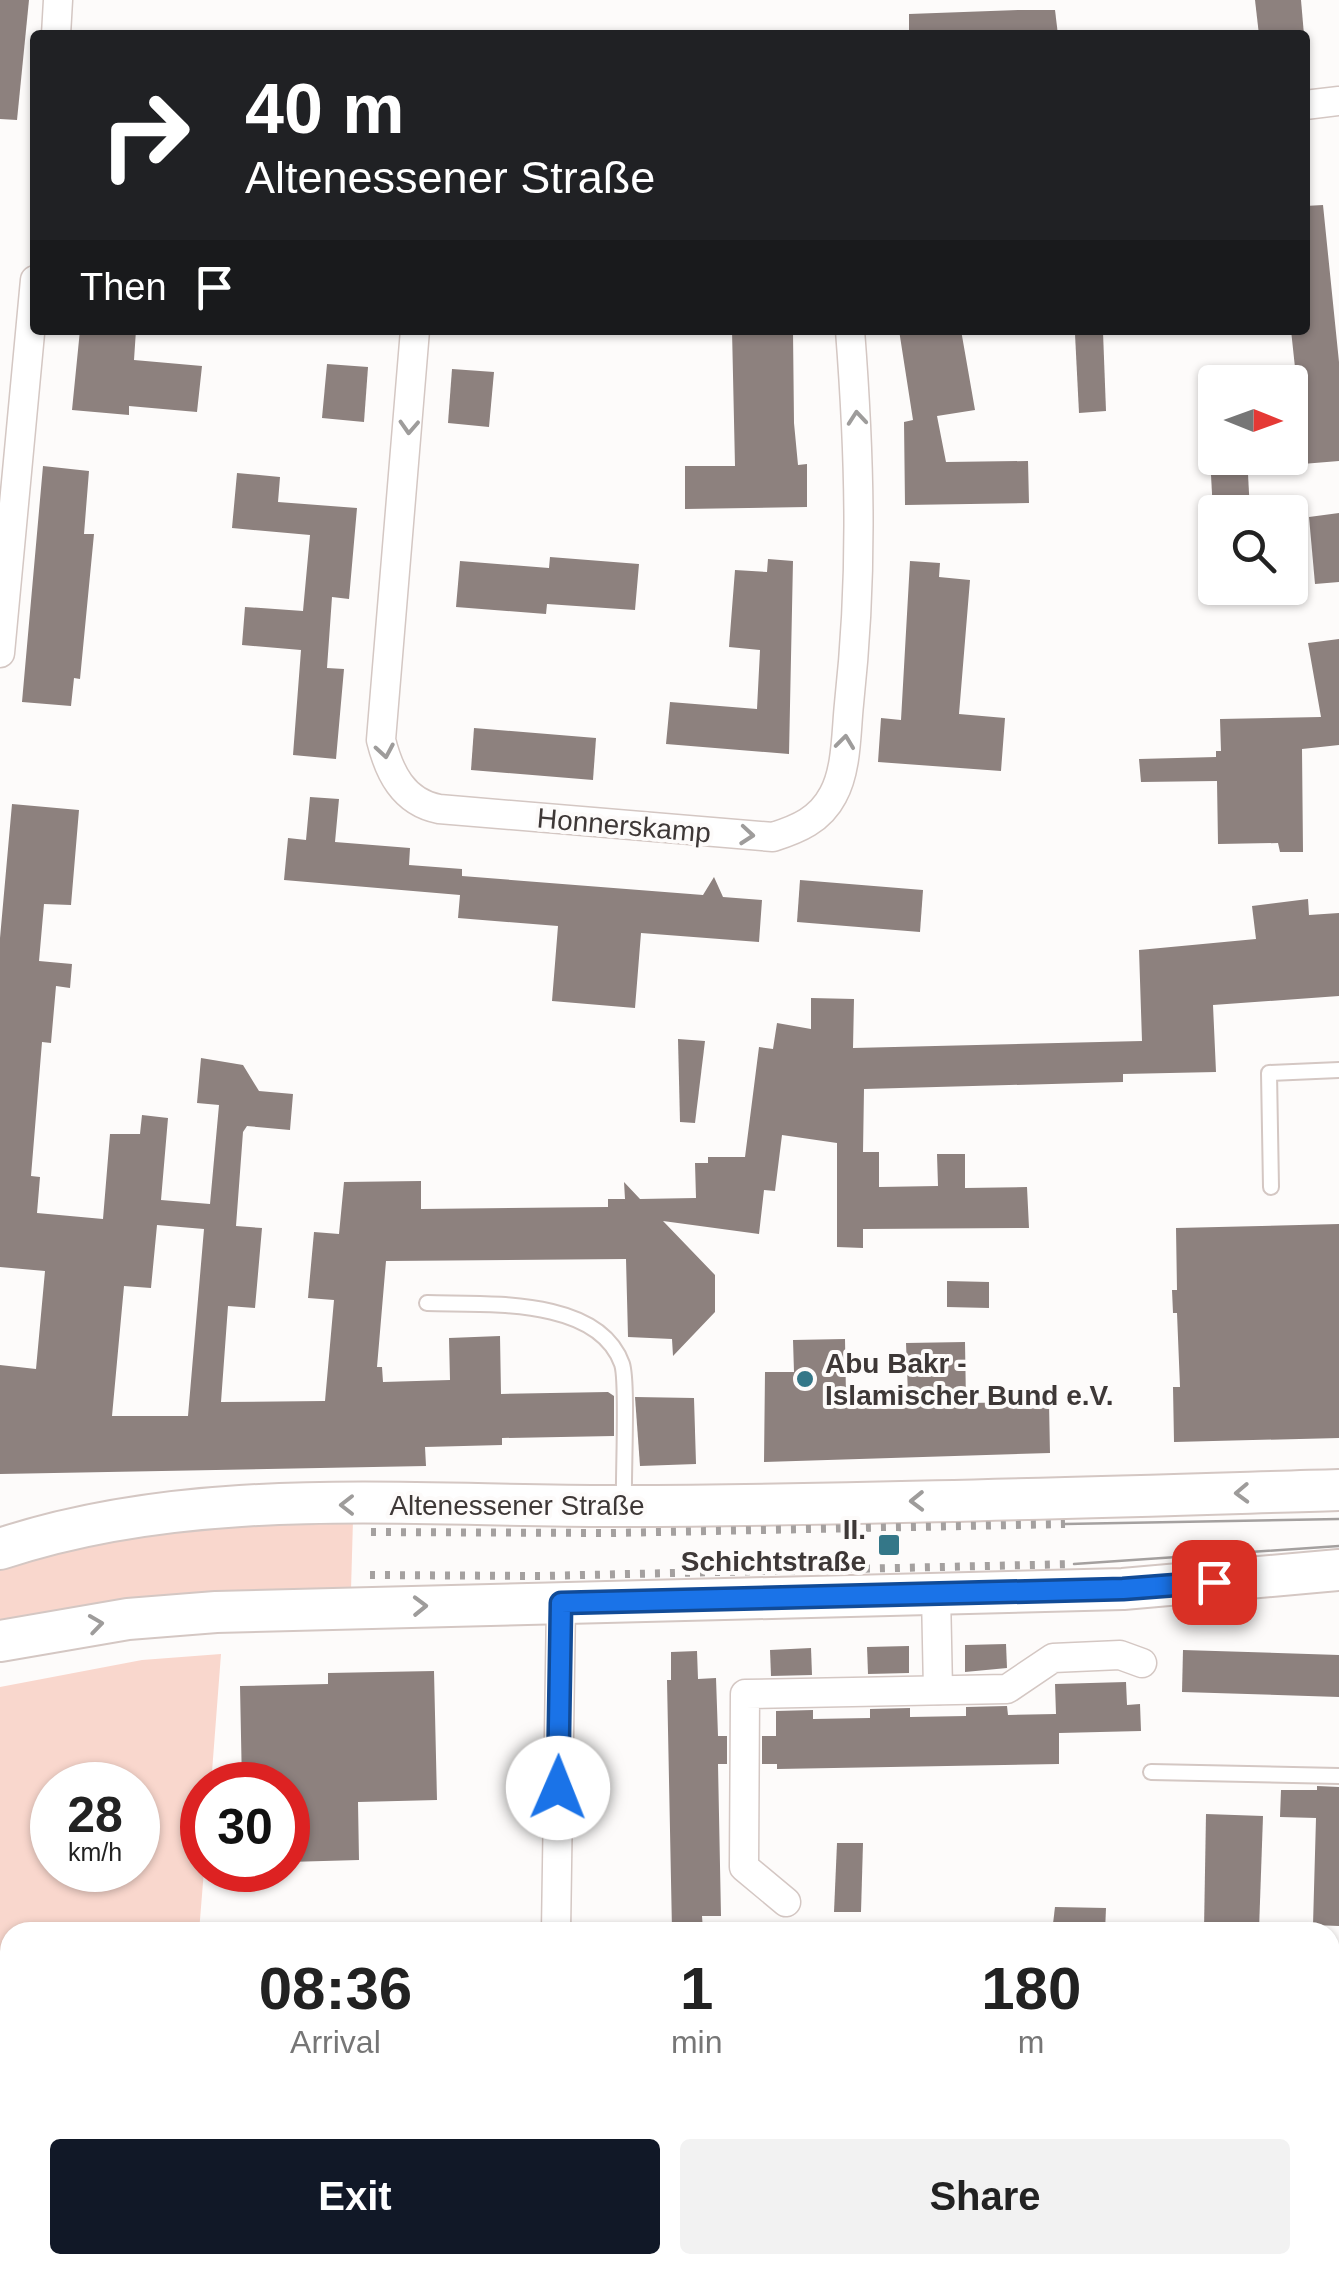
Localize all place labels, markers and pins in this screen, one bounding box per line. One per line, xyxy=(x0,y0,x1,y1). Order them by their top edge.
place label: Abu Bakr - Islamischer Bund e.V. xyxy=(825,1348,1113,1411)
marker: Abu Bakr - Islamischer Bund e.V. xyxy=(794,1368,816,1390)
place label: II. Schichtstraße xyxy=(681,1514,866,1577)
marker: II. Schichtstraße xyxy=(876,1532,902,1558)
pin xyxy=(1172,1540,1257,1625)

